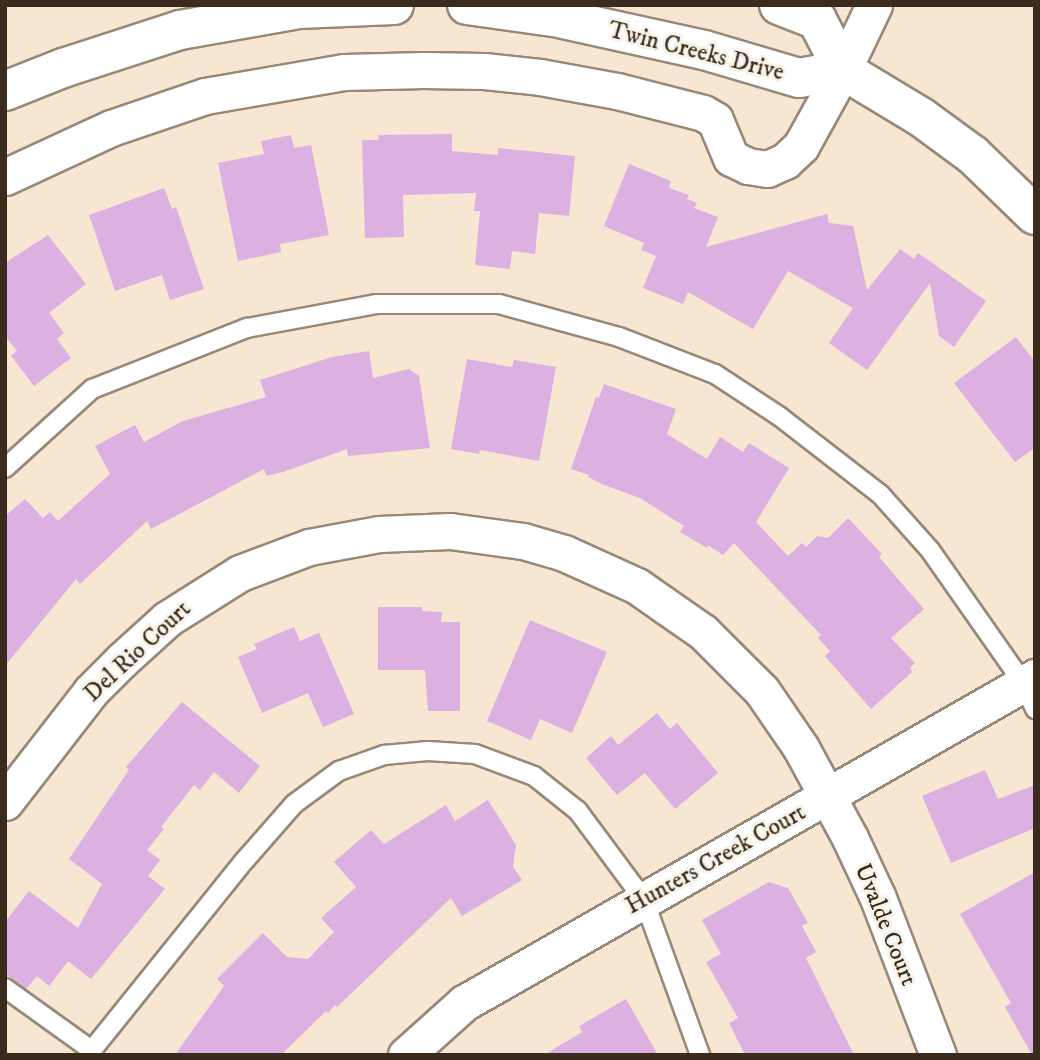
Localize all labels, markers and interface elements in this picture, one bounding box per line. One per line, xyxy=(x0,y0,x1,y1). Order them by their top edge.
street label: Twin Creeks Drive xyxy=(605,16,787,88)
street label: Del Rio Court xyxy=(79,595,197,709)
street label: Hunters Creek Court xyxy=(621,799,811,921)
street label: Uvalde Court xyxy=(847,860,923,990)

